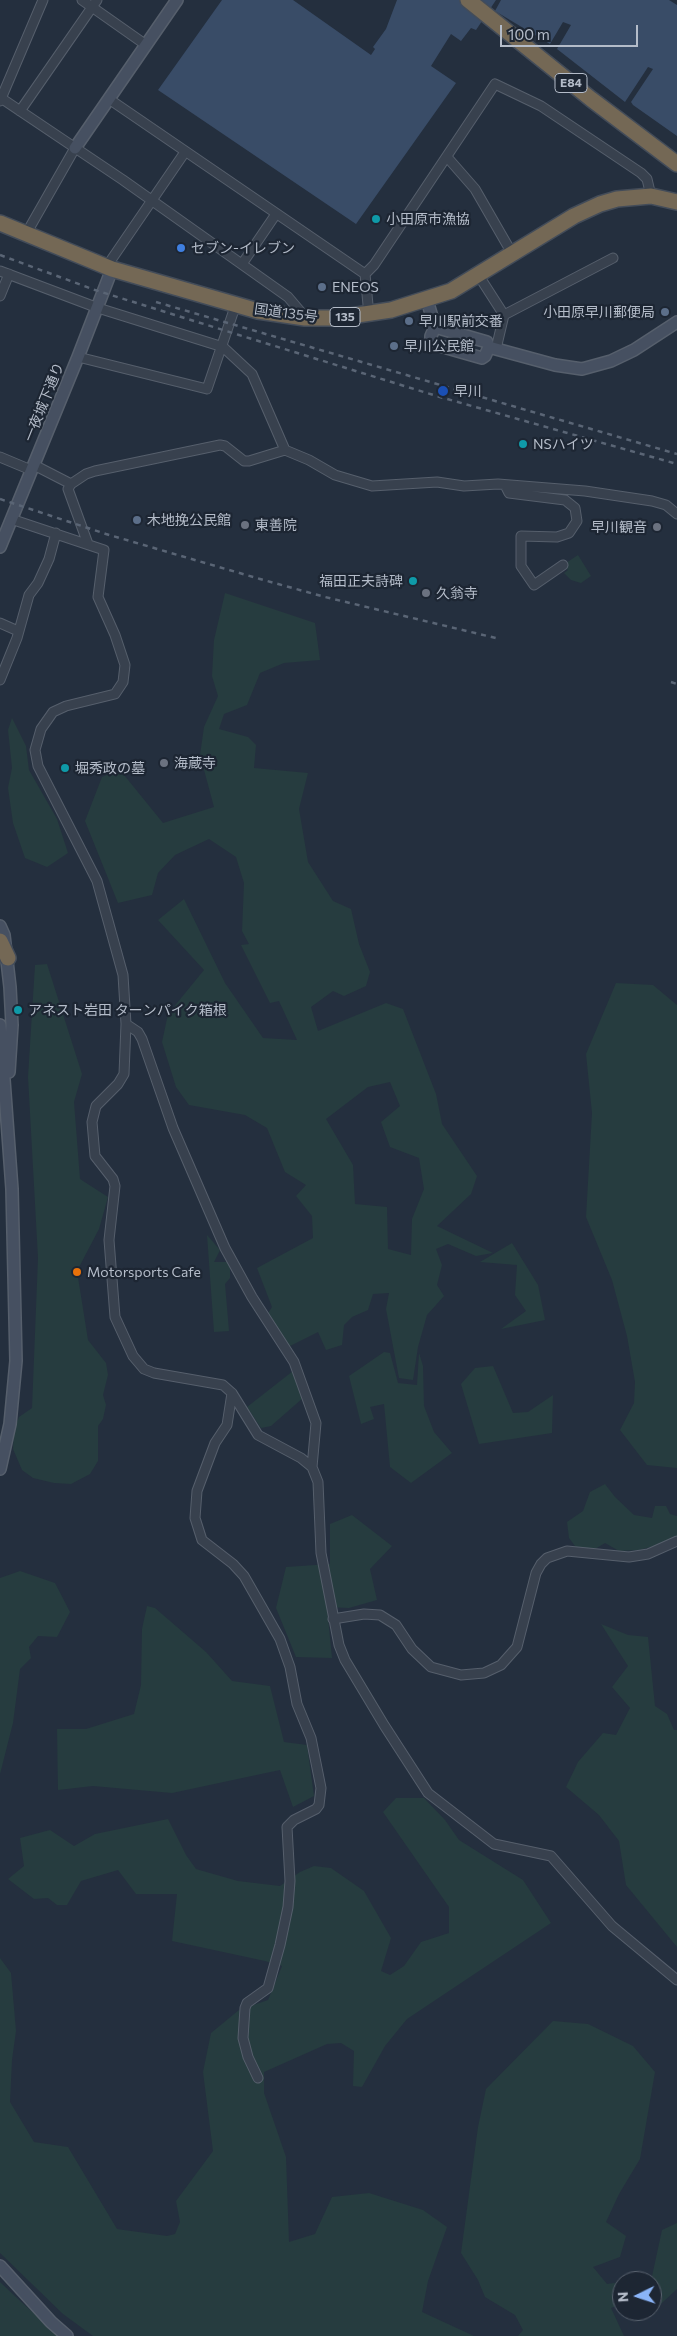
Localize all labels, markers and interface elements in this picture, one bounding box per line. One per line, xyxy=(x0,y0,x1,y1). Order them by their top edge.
scale bar xyxy=(502,15,640,47)
text: 100 m xyxy=(508,25,550,43)
road number: E84 xyxy=(555,74,587,92)
place label: 小田原市漁協 xyxy=(386,211,470,227)
marker: 小田原市漁協 xyxy=(370,213,382,225)
place label: セブン-イレブン xyxy=(191,240,295,256)
marker: セブン-イレブン xyxy=(175,242,187,254)
place label: ENEOS xyxy=(332,279,379,295)
marker: ENEOS xyxy=(316,281,328,293)
street label: 国道135号 xyxy=(253,300,319,326)
place label: 小田原早川郵便局 xyxy=(543,304,655,320)
marker: 小田原早川郵便局 xyxy=(659,306,671,318)
road number: 135 xyxy=(330,308,360,326)
place label: 早川駅前交番 xyxy=(419,313,503,329)
marker: 早川駅前交番 xyxy=(403,315,415,327)
place label: 早川公民館 xyxy=(404,338,474,354)
marker: 早川公民館 xyxy=(388,340,400,352)
street label: 一夜城下通り xyxy=(20,360,68,444)
place label: 早川 xyxy=(454,383,482,399)
marker: 早川 xyxy=(436,384,450,398)
place label: NSハイツ xyxy=(533,436,594,452)
marker: NSハイツ xyxy=(517,438,529,450)
place label: 木地挽公民館 xyxy=(147,512,231,528)
marker: 木地挽公民館 xyxy=(131,514,143,526)
place label: 東善院 xyxy=(255,517,297,533)
marker: 東善院 xyxy=(239,519,251,531)
place label: 早川観音 xyxy=(591,519,647,535)
marker: 早川観音 xyxy=(651,521,663,533)
place label: 福田正夫詩碑 xyxy=(319,573,403,589)
marker: 福田正夫詩碑 xyxy=(407,575,419,587)
place label: 久翁寺 xyxy=(436,585,478,601)
marker: 久翁寺 xyxy=(420,587,432,599)
place label: 海蔵寺 xyxy=(174,755,216,771)
marker: 海蔵寺 xyxy=(158,757,170,769)
place label: 堀秀政の墓 xyxy=(75,760,145,776)
marker: 堀秀政の墓 xyxy=(59,762,71,774)
place label: アネスト岩田 ターンパイク箱根 xyxy=(28,1002,227,1018)
marker: アネスト岩田 ターンパイク箱根 xyxy=(12,1004,24,1016)
place label: Motorsports Cafe xyxy=(87,1264,201,1280)
marker: Motorsports Cafe xyxy=(71,1266,83,1278)
north arrow xyxy=(612,2271,662,2321)
text: N xyxy=(614,2291,631,2303)

